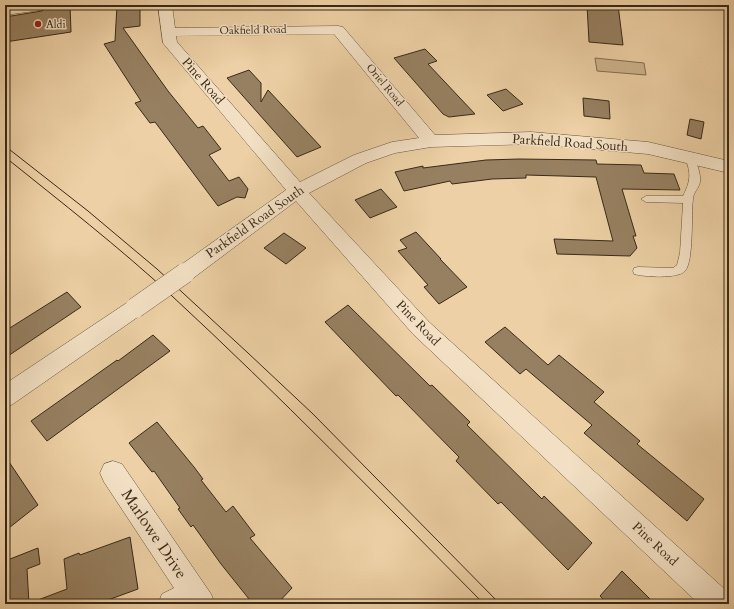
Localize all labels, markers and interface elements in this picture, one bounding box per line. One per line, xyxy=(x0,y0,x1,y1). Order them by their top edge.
place label: Aldi xyxy=(46,17,66,32)
marker: Aldi xyxy=(33,19,43,29)
street label: Oakfield Road xyxy=(219,22,287,38)
street label: Pine Road xyxy=(178,54,228,108)
street label: Oriel Road xyxy=(363,60,407,110)
street label: Parkfield Road South xyxy=(512,130,628,156)
street label: Parkfield Road South xyxy=(202,181,308,263)
street label: Pine Road xyxy=(392,296,444,350)
street label: Marlowe Drive xyxy=(116,485,192,583)
street label: Pine Road xyxy=(628,518,682,570)

